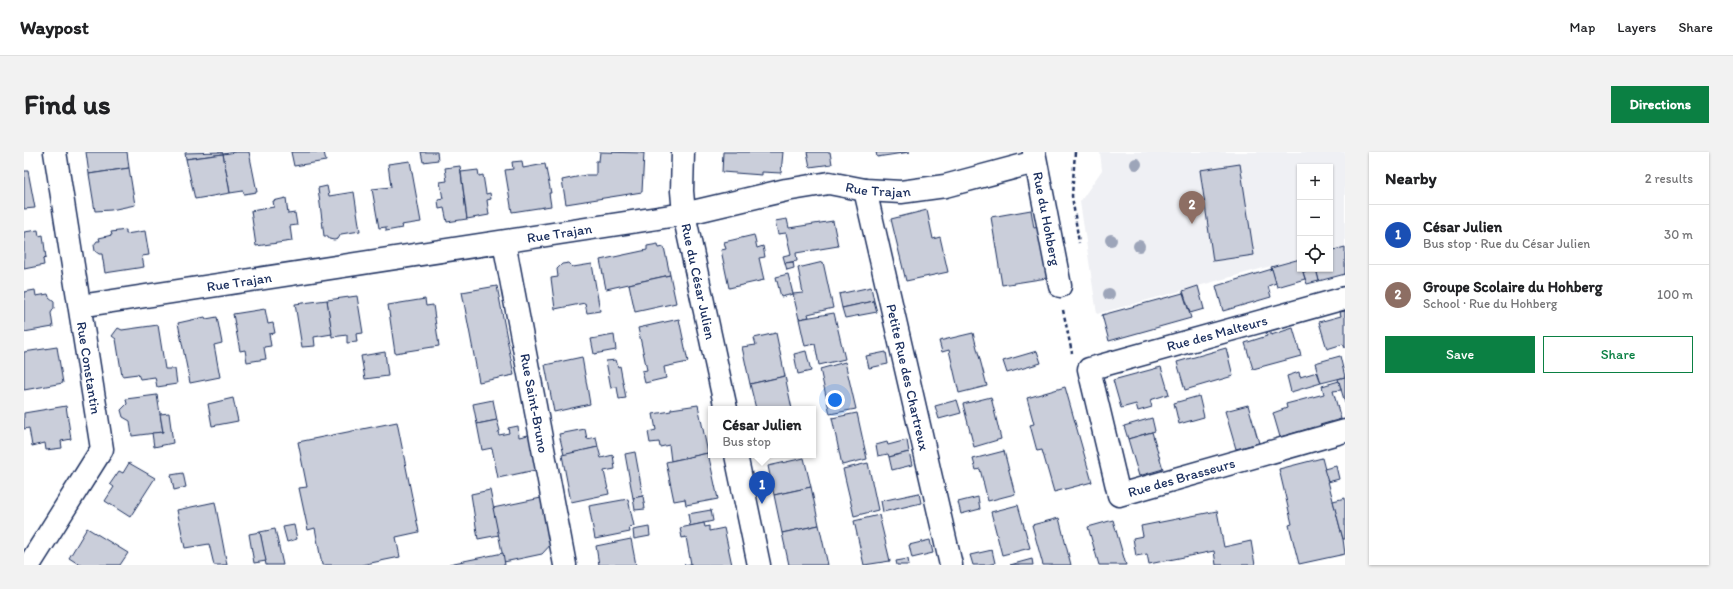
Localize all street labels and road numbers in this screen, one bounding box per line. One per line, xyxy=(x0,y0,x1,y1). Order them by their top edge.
street label: Rue du Hohberg xyxy=(1029,170,1064,268)
street label: Rue Trajan xyxy=(844,178,912,201)
street label: Rue Trajan xyxy=(526,220,593,247)
street label: Rue du César Julien xyxy=(677,222,719,342)
street label: Rue Trajan xyxy=(206,269,273,296)
street label: Petite Rue des Chartreux xyxy=(882,302,932,452)
street label: Rue des Malteurs xyxy=(1165,312,1269,355)
street label: Rue Constantin xyxy=(73,321,104,416)
street label: Rue Saint-Bruno xyxy=(516,352,552,454)
street label: Rue des Brasseurs xyxy=(1126,455,1237,501)

